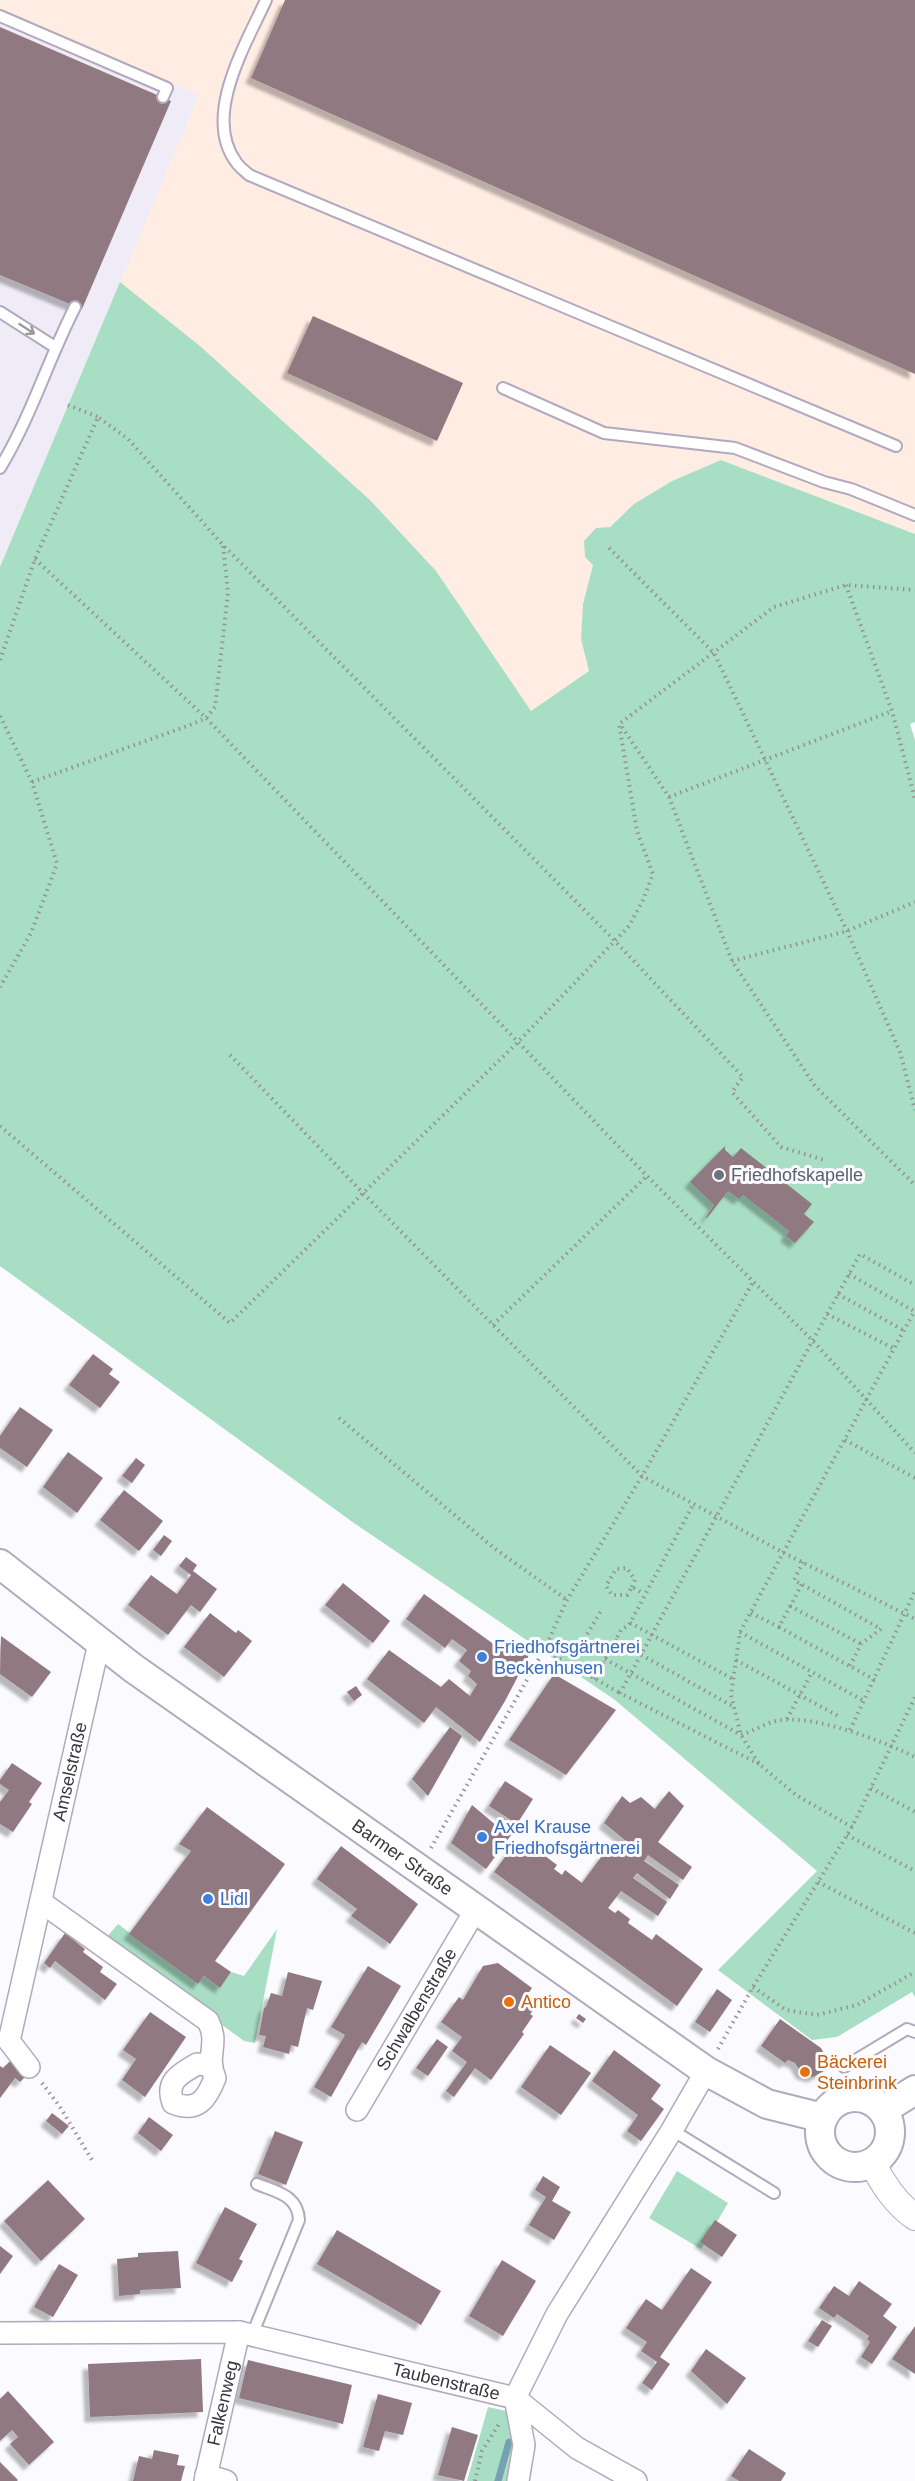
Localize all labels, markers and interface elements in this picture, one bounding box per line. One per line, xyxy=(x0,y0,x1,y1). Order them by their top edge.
one-way arrow xyxy=(18,324,35,336)
place label: Friedhofskapelle xyxy=(731,1165,863,1185)
marker: Friedhofskapelle xyxy=(712,1168,726,1182)
place label: Friedhofsgärtnerei Beckenhusen xyxy=(494,1637,640,1678)
marker: Friedhofsgärtnerei Beckenhusen xyxy=(475,1650,489,1664)
street label: Amselstraße xyxy=(49,1720,91,1823)
street label: Barmer Straße xyxy=(348,1815,456,1900)
place label: Axel Krause Friedhofsgärtnerei xyxy=(494,1817,640,1858)
marker: Axel Krause Friedhofsgärtnerei xyxy=(475,1830,489,1844)
place label: Lidl xyxy=(220,1889,248,1909)
marker: Lidl xyxy=(201,1892,215,1906)
street label: Schwalbenstraße xyxy=(373,1944,461,2074)
place label: Antico xyxy=(521,1992,571,2012)
marker: Antico xyxy=(502,1995,516,2009)
place label: Bäckerei Steinbrink xyxy=(817,2052,898,2093)
marker: Bäckerei Steinbrink xyxy=(798,2065,812,2079)
street label: Falkenweg xyxy=(203,2358,242,2448)
street label: Taubenstraße xyxy=(390,2359,502,2404)

